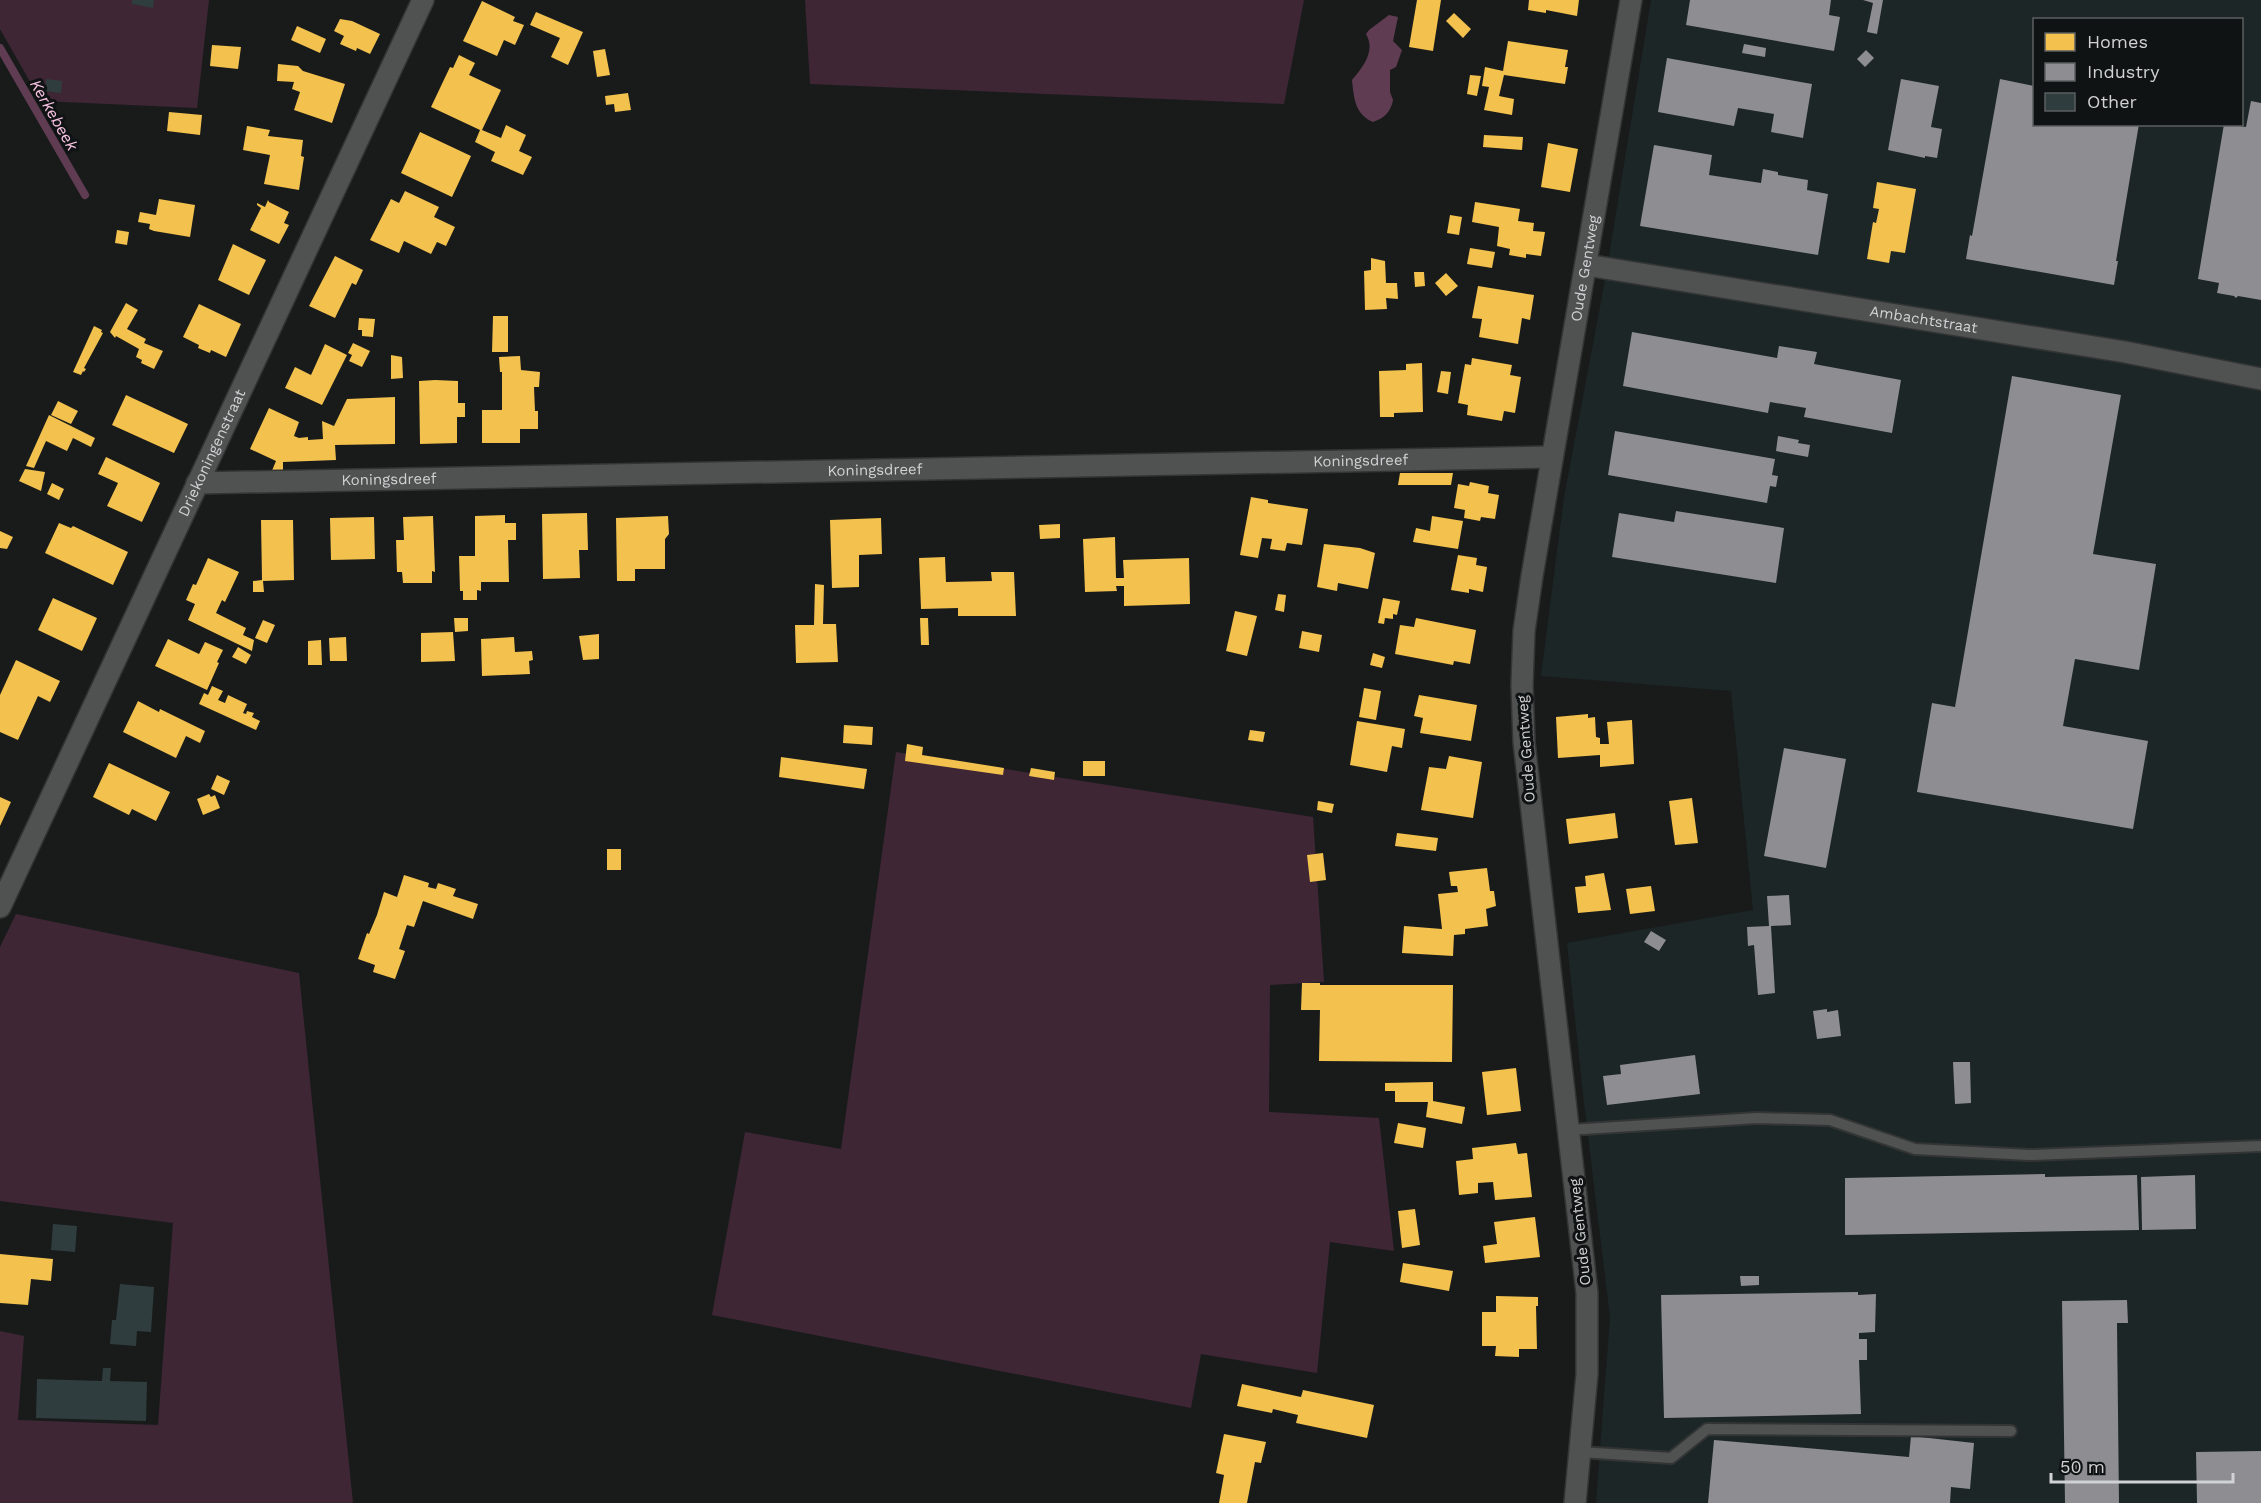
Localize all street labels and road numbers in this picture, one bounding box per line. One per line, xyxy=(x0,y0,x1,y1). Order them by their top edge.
street label: Oude Gentweg xyxy=(1567,214,1603,323)
street label: Ambachtstraat xyxy=(1868,302,1980,337)
street label: Driekoningenstraat xyxy=(174,386,249,519)
street label: Koningsdreef xyxy=(1313,451,1409,471)
street label: Koningsdreef xyxy=(827,460,923,480)
street label: Koningsdreef xyxy=(341,469,437,489)
street label: Oude Gentweg xyxy=(1513,695,1539,803)
street label: Oude Gentweg xyxy=(1565,1178,1595,1286)

